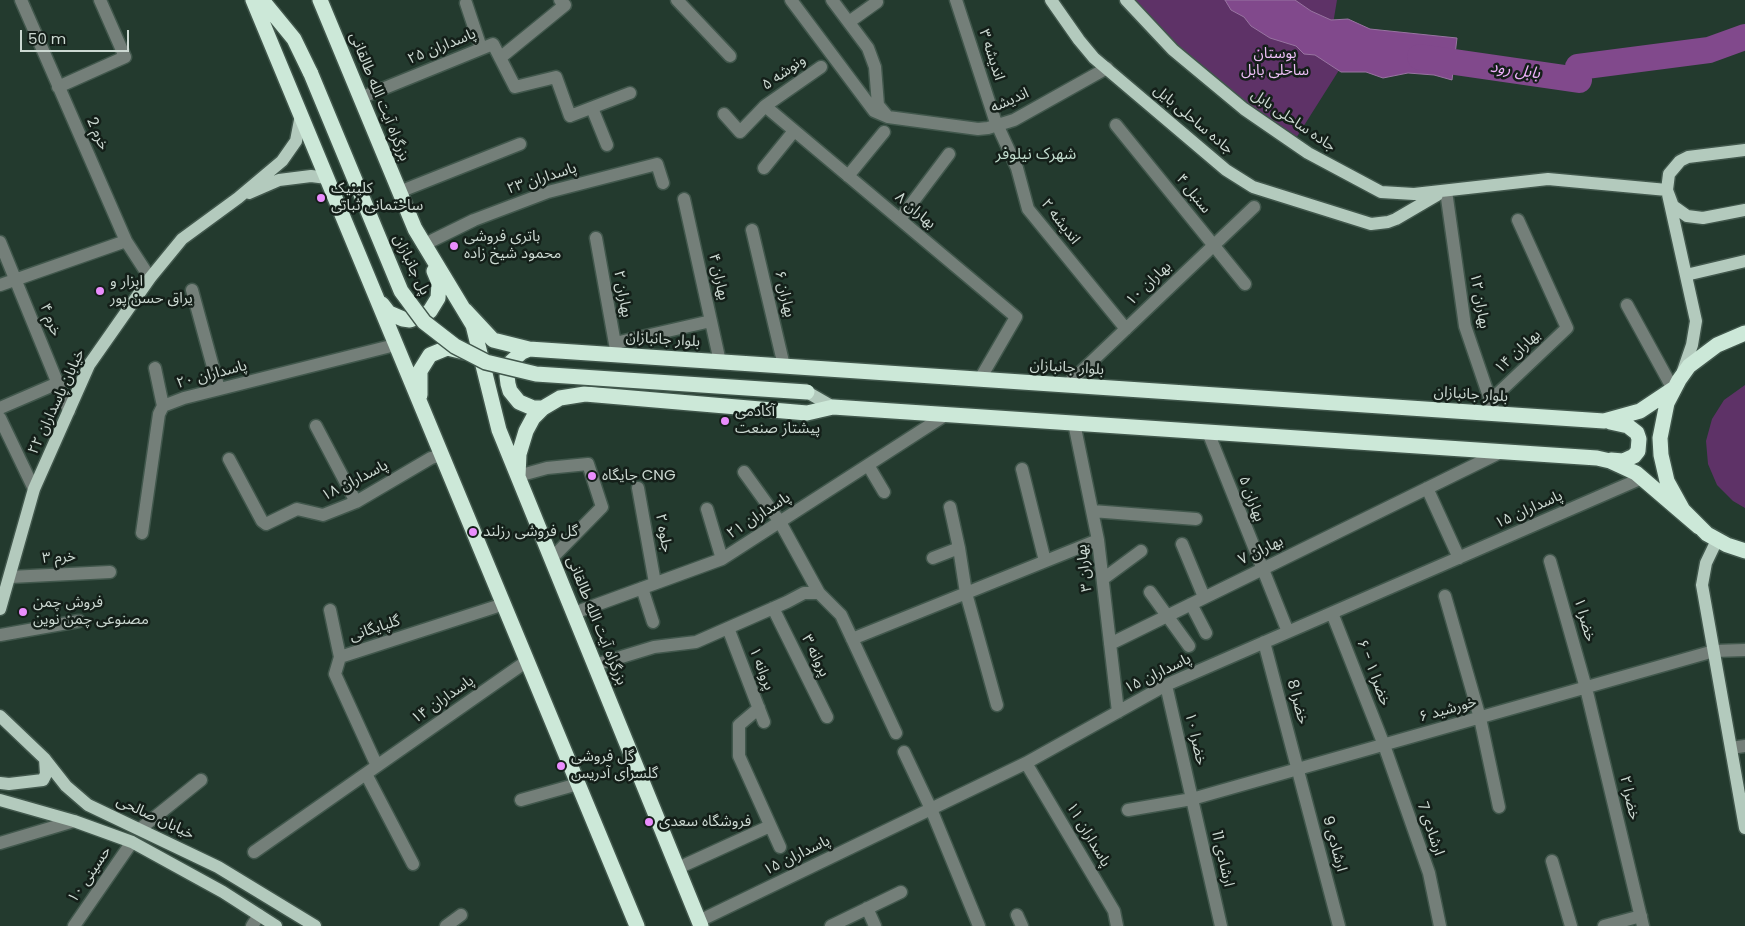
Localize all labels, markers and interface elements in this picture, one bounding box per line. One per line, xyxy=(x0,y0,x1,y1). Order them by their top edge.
scale bar xyxy=(22,20,131,52)
street label: پاسداران ۲۵ xyxy=(405,25,479,69)
street label: اندیشه ۳ xyxy=(974,27,1008,83)
text: 50 m xyxy=(28,28,66,49)
street label: بزرگراه آیت الله طالقانی xyxy=(345,30,413,164)
park label: بوستان ساحلی بابل xyxy=(1241,45,1309,80)
street label: ونوشه ۵ xyxy=(759,51,809,95)
water label: بابل رود xyxy=(1489,58,1541,84)
street label: جاده ساحلی بایل xyxy=(1149,81,1237,159)
street label: اندیشه xyxy=(988,85,1032,117)
street label: جاده ساحلی بابل xyxy=(1247,86,1339,156)
street label: خرم 2 xyxy=(82,115,112,153)
district label: شهرک نیلوفر xyxy=(996,145,1076,165)
street label: پاسداران ۲۳ xyxy=(505,159,579,199)
street label: سنبل ۴ xyxy=(1172,171,1214,217)
place label: کلینیک ساختمانی ثباتی xyxy=(331,180,423,215)
street label: بهاران ۸ xyxy=(891,189,939,233)
marker: کلینیک ساختمانی ثباتی xyxy=(315,192,327,204)
street label: اندیشه ۲ xyxy=(1037,196,1083,248)
place label: باتری فروشی محمود شیخ زاده xyxy=(464,228,561,263)
street label: پل جانبازان xyxy=(389,232,433,298)
marker: باتری فروشی محمود شیخ زاده xyxy=(448,240,460,252)
street label: بهاران ۴ xyxy=(704,252,732,302)
street label: بهاران ۱۰ xyxy=(1123,258,1175,310)
street label: بهاران ۲ xyxy=(609,269,635,319)
street label: بهاران ۶ xyxy=(770,269,798,319)
street label: بهاران ۱۲ xyxy=(1465,272,1493,330)
place label: ابزار و یراق حسن پور xyxy=(110,273,193,308)
marker: ابزار و یراق حسن پور xyxy=(94,285,106,297)
street label: خرم ۴ xyxy=(35,301,65,339)
street label: بهاران ۱۴ xyxy=(1491,326,1545,378)
street label: بلوار جانبازان xyxy=(625,328,701,352)
street label: خیابان پاسداران ۲۲ xyxy=(25,347,89,457)
street label: بلوار جانبازان xyxy=(1029,356,1105,380)
street label: پاسداران ۲۰ xyxy=(175,357,249,393)
street label: بلوار جانبازان xyxy=(1433,383,1509,407)
place label: آکادمی پیشتاز صنعت xyxy=(735,403,820,438)
marker: آکادمی پیشتاز صنعت xyxy=(719,415,731,427)
street label: پاسداران ۱۸ xyxy=(319,457,391,505)
place label: جایگاه CNG xyxy=(602,467,676,485)
marker: جایگاه CNG xyxy=(586,470,598,482)
street label: بهاران ۵ xyxy=(1234,474,1268,524)
street label: پاسداران ۱۵ xyxy=(1492,487,1566,533)
street label: پاسداران ۲۱ xyxy=(724,489,794,543)
street label: جلوه ۲ xyxy=(651,512,675,554)
place label: گل فروشی رزلند xyxy=(483,523,578,541)
marker: گل فروشی رزلند xyxy=(467,526,479,538)
street label: بهاران ۷ xyxy=(1236,532,1286,570)
street label: بهاران ۳ xyxy=(1073,543,1097,593)
street label: خرم ۳ xyxy=(42,548,76,568)
street label: بزرگراه آیت الله طالقانی xyxy=(562,554,630,688)
place label: فروش چمن مصنوعی چمن نوین xyxy=(33,594,149,629)
street label: خضرا ۱ xyxy=(1569,596,1599,644)
marker: فروش چمن مصنوعی چمن نوین xyxy=(17,606,29,618)
street label: گلپایگانی xyxy=(347,612,403,646)
street label: پروانه ۳ xyxy=(797,632,833,680)
street label: خضرا ۱ - ۶ xyxy=(1352,637,1394,709)
street label: پروانه ۱ xyxy=(745,645,777,693)
street label: پاسداران ۱۵ xyxy=(1122,650,1194,698)
street label: پاسداران ۱۴ xyxy=(408,672,478,728)
street label: خضرا 8 xyxy=(1282,678,1312,726)
street label: خورشید ۶ xyxy=(1417,693,1479,727)
street label: خضرا ۱۰ xyxy=(1180,711,1210,767)
place label: گل فروشی گلسرای آدریس xyxy=(571,748,658,783)
marker: گل فروشی گلسرای آدریس xyxy=(555,760,567,772)
street label: خضرا ۲ xyxy=(1615,774,1643,822)
street label: خيابان صالحی xyxy=(113,792,197,844)
street label: پاسداران ١١ xyxy=(1062,799,1114,871)
street label: ارشادی 7 xyxy=(1412,800,1448,858)
place label: فروشگاه سعدی xyxy=(659,813,751,831)
street label: ارشادی 9 xyxy=(1318,814,1350,874)
marker: فروشگاه سعدی xyxy=(643,816,655,828)
street label: ارشادی 11 xyxy=(1207,829,1237,889)
street label: پاسداران ۱۵ xyxy=(761,832,833,880)
street label: حسینی ۱۰ xyxy=(64,843,116,907)

